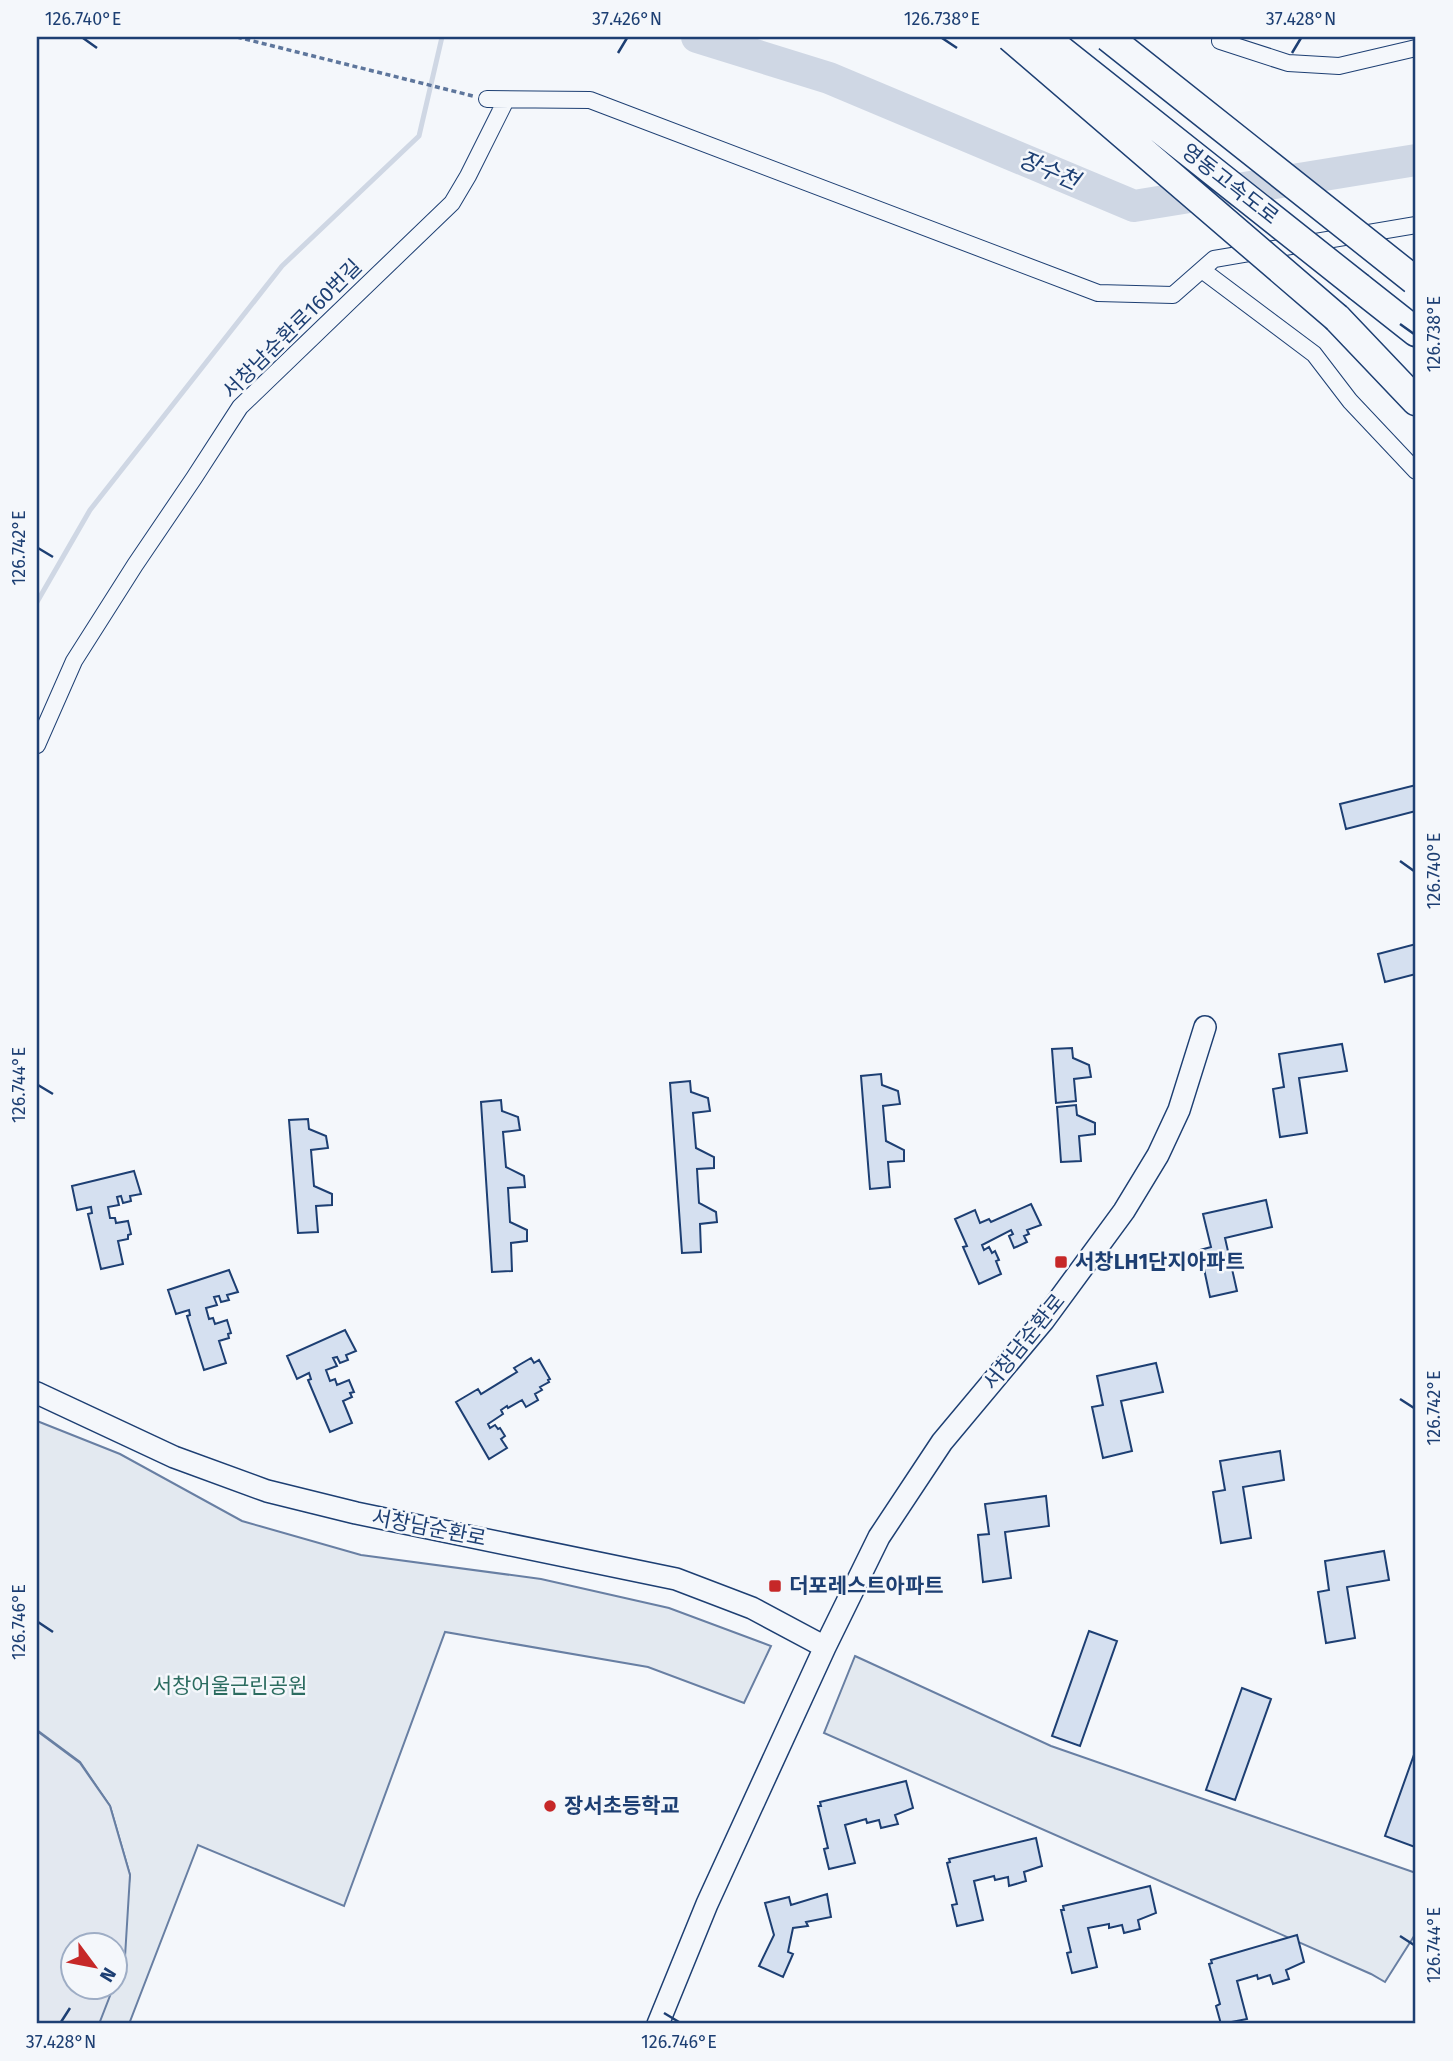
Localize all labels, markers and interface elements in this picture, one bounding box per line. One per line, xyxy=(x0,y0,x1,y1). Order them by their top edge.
text: 126.740°E xyxy=(45,8,121,30)
text: 37.426°N xyxy=(592,8,662,30)
text: 126.738°E xyxy=(904,8,980,30)
text: 37.428°N xyxy=(1266,8,1336,30)
street label: 영동고속도로 xyxy=(1176,138,1284,230)
water label: 장수천 xyxy=(1014,145,1086,196)
street label: 서창남순환로160번길 xyxy=(217,254,367,404)
text: 126.738°E xyxy=(1423,296,1445,372)
text: 126.742°E xyxy=(8,510,30,586)
text: 126.740°E xyxy=(1423,833,1445,909)
text: 126.744°E xyxy=(8,1047,30,1123)
place label: 서창LH1단지아파트 xyxy=(1075,1249,1245,1275)
marker: 서창LH1단지아파트 xyxy=(1053,1254,1069,1270)
street label: 서창남순환로 xyxy=(977,1289,1071,1395)
text: 126.742°E xyxy=(1423,1370,1445,1446)
street label: 서창남순환로 xyxy=(370,1504,488,1552)
place label: 더포레스트아파트 xyxy=(789,1573,944,1599)
marker: 더포레스트아파트 xyxy=(767,1578,783,1594)
text: 126.746°E xyxy=(8,1584,30,1660)
park label: 서창어울근린공원 xyxy=(153,1673,307,1699)
place label: 장서초등학교 xyxy=(564,1793,680,1819)
marker: 장서초등학교 xyxy=(542,1798,558,1814)
text: 126.744°E xyxy=(1423,1907,1445,1983)
north arrow xyxy=(60,1932,130,2002)
text: N xyxy=(95,1963,121,1986)
text: 37.428°N xyxy=(26,2031,96,2053)
text: 126.746°E xyxy=(641,2031,717,2053)

